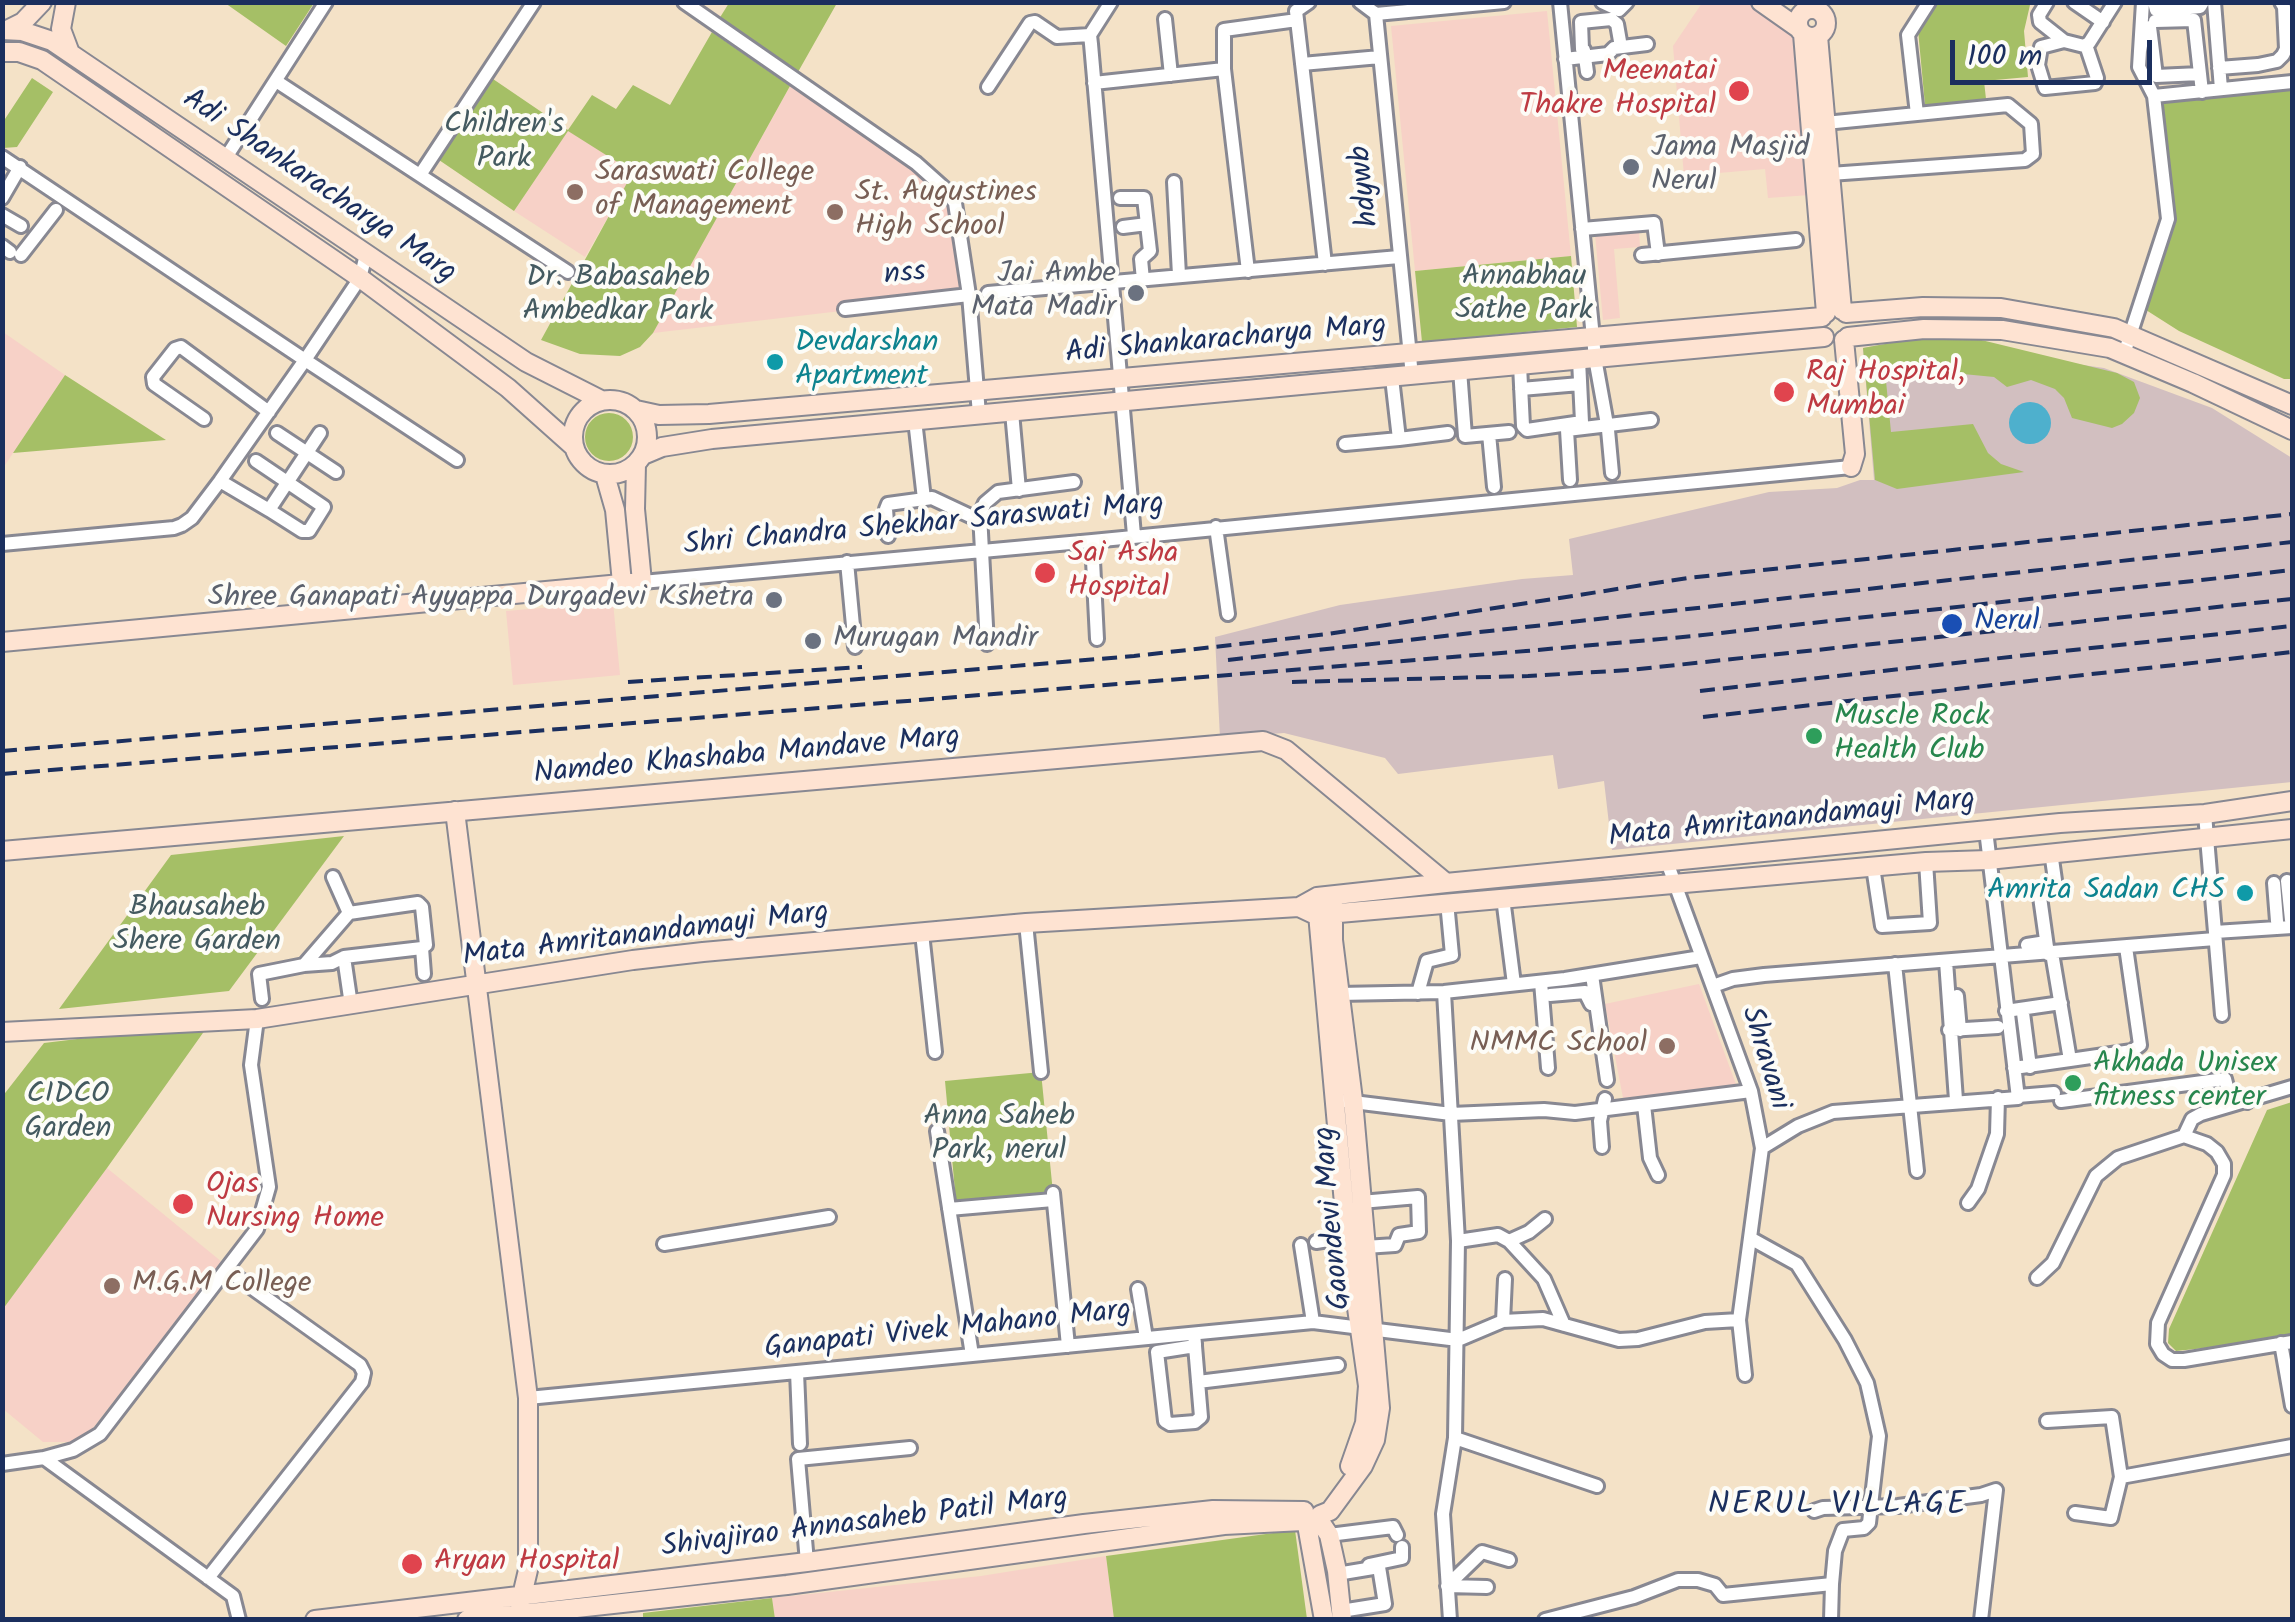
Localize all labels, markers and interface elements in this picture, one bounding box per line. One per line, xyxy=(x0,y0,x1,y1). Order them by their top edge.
scale bar xyxy=(1955,20,2158,82)
text: 100 m xyxy=(1967,33,2042,81)
place label: Meenatai Thakre Hospital xyxy=(1519,56,1716,126)
marker: Meenatai Thakre Hospital xyxy=(1726,78,1752,104)
street label: Adi Shankaracharya Marg xyxy=(174,83,462,293)
park label: Children's Park xyxy=(444,109,564,180)
place label: Jama Masjid Nerul xyxy=(1651,132,1809,202)
street label: hdywb xyxy=(1345,144,1389,228)
marker: Jama Masjid Nerul xyxy=(1620,156,1642,178)
place label: Saraswati College of Management xyxy=(595,157,814,228)
place label: St. Augustines High School xyxy=(855,177,1037,248)
marker: Saraswati College of Management xyxy=(564,181,586,203)
marker: St. Augustines High School xyxy=(824,201,846,223)
street label: nss xyxy=(883,256,927,296)
place label: Jai Ambe Mata Madir xyxy=(971,258,1116,328)
park label: Annabhau Sathe Park xyxy=(1455,261,1593,332)
park label: Dr. Babasaheb Ambedkar Park xyxy=(523,262,713,332)
marker: Jai Ambe Mata Madir xyxy=(1125,282,1147,304)
street label: Adi Shankaracharya Marg xyxy=(1064,310,1388,374)
place label: Devdarshan Apartment xyxy=(795,327,938,398)
marker: Devdarshan Apartment xyxy=(764,351,786,373)
place label: Raj Hospital, Mumbai xyxy=(1806,357,1965,428)
marker: Raj Hospital, Mumbai xyxy=(1771,379,1797,405)
street label: Shri Chandra Shekhar Saraswati Marg xyxy=(683,488,1165,566)
place label: Sai Asha Hospital xyxy=(1068,538,1178,608)
marker: Sai Asha Hospital xyxy=(1032,560,1058,586)
place label: Shree Ganapati Ayyappa Durgadevi Kshetra xyxy=(208,582,754,618)
marker: Shree Ganapati Ayyappa Durgadevi Kshetra xyxy=(763,589,785,611)
place label: Nerul xyxy=(1974,606,2040,642)
marker: Nerul xyxy=(1939,611,1965,637)
place label: Murugan Mandir xyxy=(833,623,1038,659)
marker: Murugan Mandir xyxy=(802,630,824,652)
place label: Muscle Rock Health Club xyxy=(1834,701,1990,772)
street label: Namdeo Khashaba Mandave Marg xyxy=(532,721,962,795)
marker: Muscle Rock Health Club xyxy=(1803,725,1825,747)
street label: Mata Amritanandamayi Marg xyxy=(1607,784,1977,858)
place label: Amrita Sadan CHS xyxy=(1987,875,2225,911)
marker: Amrita Sadan CHS xyxy=(2234,882,2256,904)
park label: Bhausaheb Shere Garden xyxy=(113,892,281,962)
street label: Mata Amritanandamayi Marg xyxy=(461,897,831,977)
street label: Shravani xyxy=(1730,1003,1796,1115)
place label: NMMC School xyxy=(1469,1028,1647,1064)
marker: NMMC School xyxy=(1656,1035,1678,1057)
place label: Akhada Unisex fitness center xyxy=(2093,1048,2277,1118)
marker: Akhada Unisex fitness center xyxy=(2062,1072,2084,1094)
park label: CIDCO Garden xyxy=(25,1079,111,1150)
park label: Anna Saheb Park, nerul xyxy=(923,1101,1075,1172)
street label: Gaondevi Marg xyxy=(1309,1125,1361,1311)
place label: Ojas Nursing Home xyxy=(206,1169,384,1240)
marker: Ojas Nursing Home xyxy=(170,1191,196,1217)
place label: M.G.M College xyxy=(132,1268,311,1304)
marker: M.G.M College xyxy=(101,1275,123,1297)
street label: Ganapati Vivek Mahano Marg xyxy=(763,1295,1133,1369)
street label: Shivajirao Annasaheb Patil Marg xyxy=(660,1482,1070,1568)
district label: NERUL VILLAGE xyxy=(1708,1489,1968,1527)
place label: Aryan Hospital xyxy=(434,1546,619,1582)
marker: Aryan Hospital xyxy=(399,1551,425,1577)

